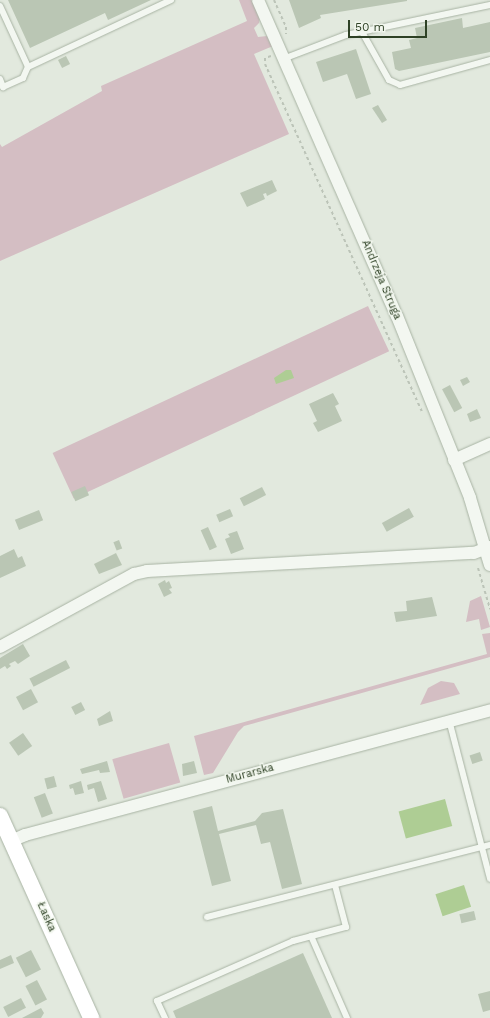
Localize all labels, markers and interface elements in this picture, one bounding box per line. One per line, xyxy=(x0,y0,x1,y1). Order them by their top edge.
scale bar xyxy=(350,12,429,38)
text: 50 m xyxy=(355,20,385,34)
street label: Andrzeja Struga xyxy=(358,238,404,322)
street label: Murarska xyxy=(225,761,275,787)
street label: Łaska xyxy=(34,900,58,934)

